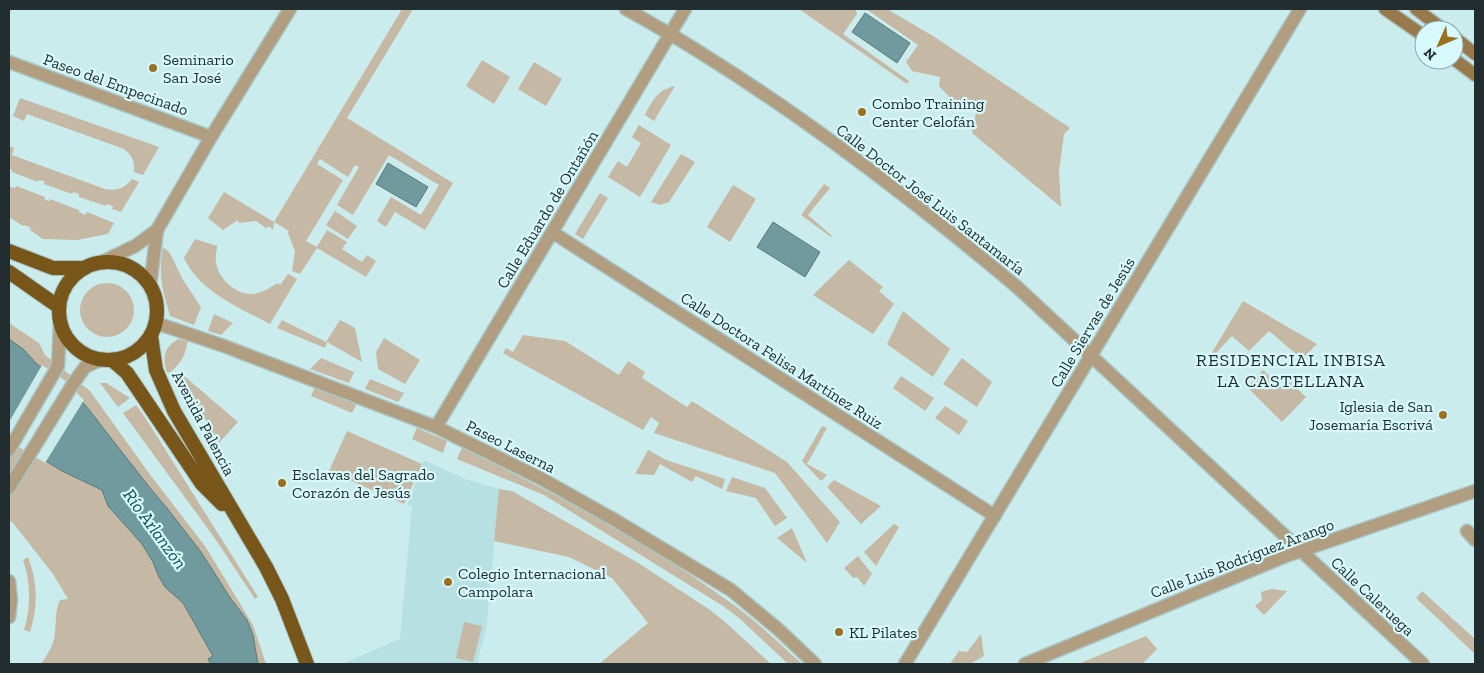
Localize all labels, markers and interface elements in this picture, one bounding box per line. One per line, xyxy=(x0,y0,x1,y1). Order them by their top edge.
north arrow xyxy=(1414,20,1464,70)
text: N xyxy=(1420,44,1440,64)
street label: Paseo del Empecinado xyxy=(41,49,191,120)
place label: Seminario San José xyxy=(163,50,234,87)
marker: Seminario San José xyxy=(147,62,159,74)
place label: Combo Training Center Celofán xyxy=(872,94,985,131)
marker: Combo Training Center Celofán xyxy=(856,106,868,118)
street label: Calle Doctor José Luis Santamaría xyxy=(833,120,1029,279)
street label: Calle Eduardo de Ontañón xyxy=(493,126,603,292)
street label: Calle Siervas de Jesús xyxy=(1046,254,1139,391)
street label: Calle Doctora Felisa Martínez Ruiz xyxy=(677,288,886,433)
district label: RESIDENCIAL INBISA LA CASTELLANA xyxy=(1196,349,1386,392)
street label: Avenida Palencia xyxy=(168,367,239,479)
place label: Iglesia de San Josemaría Escrivá xyxy=(1309,397,1434,434)
marker: Iglesia de San Josemaría Escrivá xyxy=(1437,409,1449,421)
street label: Paseo Laserna xyxy=(463,416,559,477)
place label: Esclavas del Sagrado Corazón de Jesús xyxy=(292,465,435,502)
marker: Esclavas del Sagrado Corazón de Jesús xyxy=(276,477,288,489)
water label: Río Arlanzón xyxy=(119,485,191,573)
street label: Calle Luis Rodríguez Arango xyxy=(1148,515,1337,602)
street label: Calle Caleruega xyxy=(1327,553,1419,640)
place label: Colegio Internacional Campolara xyxy=(458,564,606,601)
marker: Colegio Internacional Campolara xyxy=(442,576,454,588)
place label: KL Pilates xyxy=(849,623,917,642)
marker: KL Pilates xyxy=(833,626,845,638)

